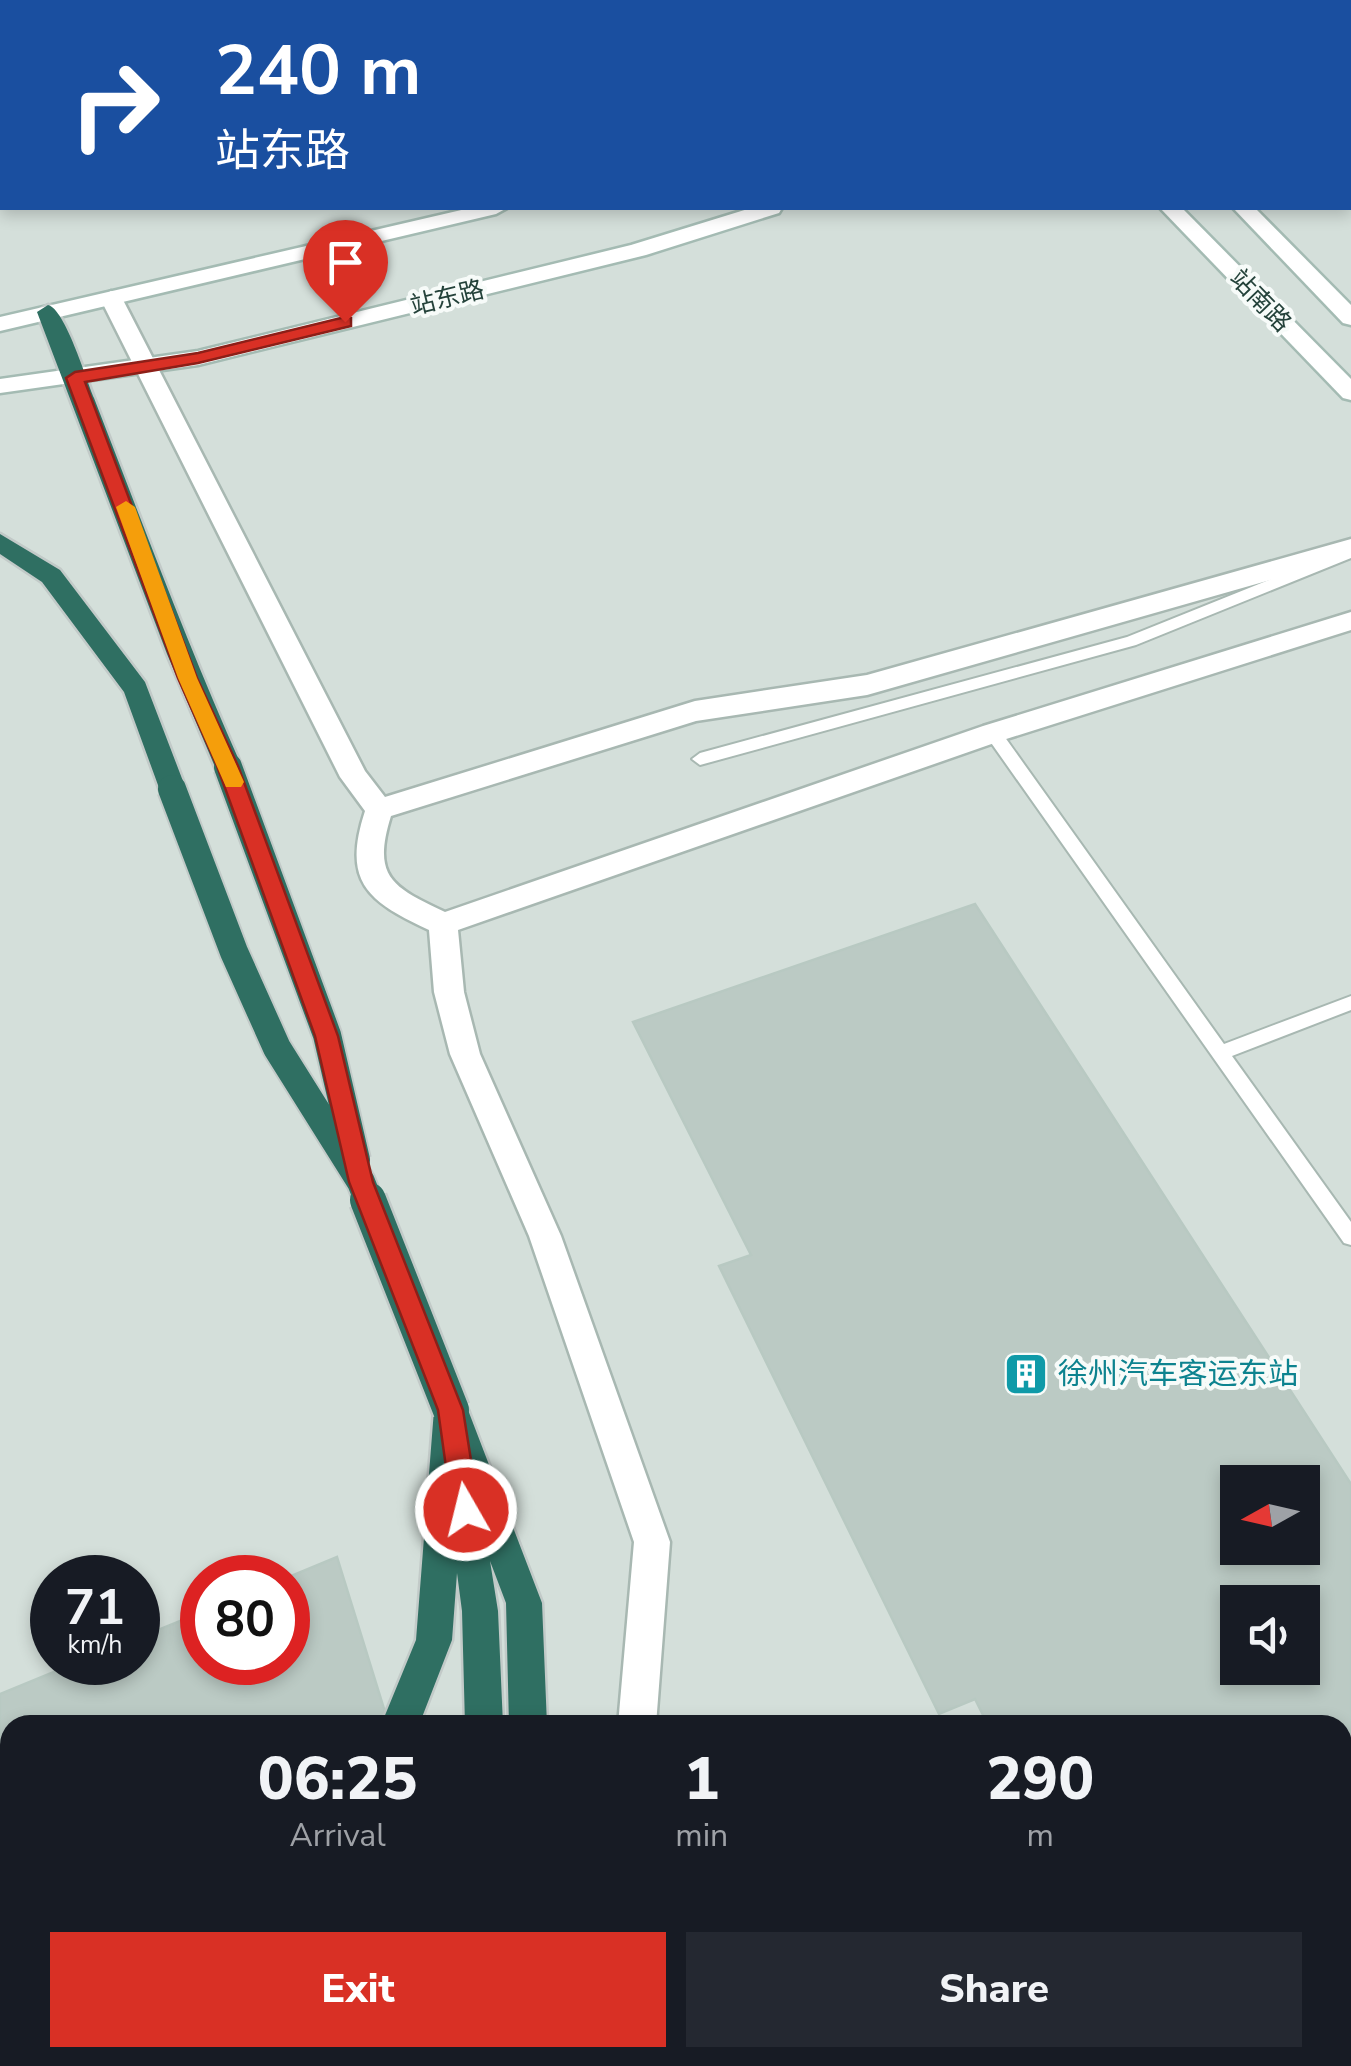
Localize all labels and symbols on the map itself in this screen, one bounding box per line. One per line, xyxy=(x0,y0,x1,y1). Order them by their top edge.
pin xyxy=(303,220,388,323)
street label: 站南路 xyxy=(1222,262,1299,339)
street label: 站东路 xyxy=(407,272,488,324)
building icon: 徐州汽车客运东站 xyxy=(1003,1351,1049,1397)
place label: 徐州汽车客运东站 xyxy=(1058,1354,1298,1395)
position arrow xyxy=(414,1458,518,1562)
north arrow xyxy=(1220,1465,1320,1565)
speed limit sign: 80 xyxy=(180,1555,310,1685)

